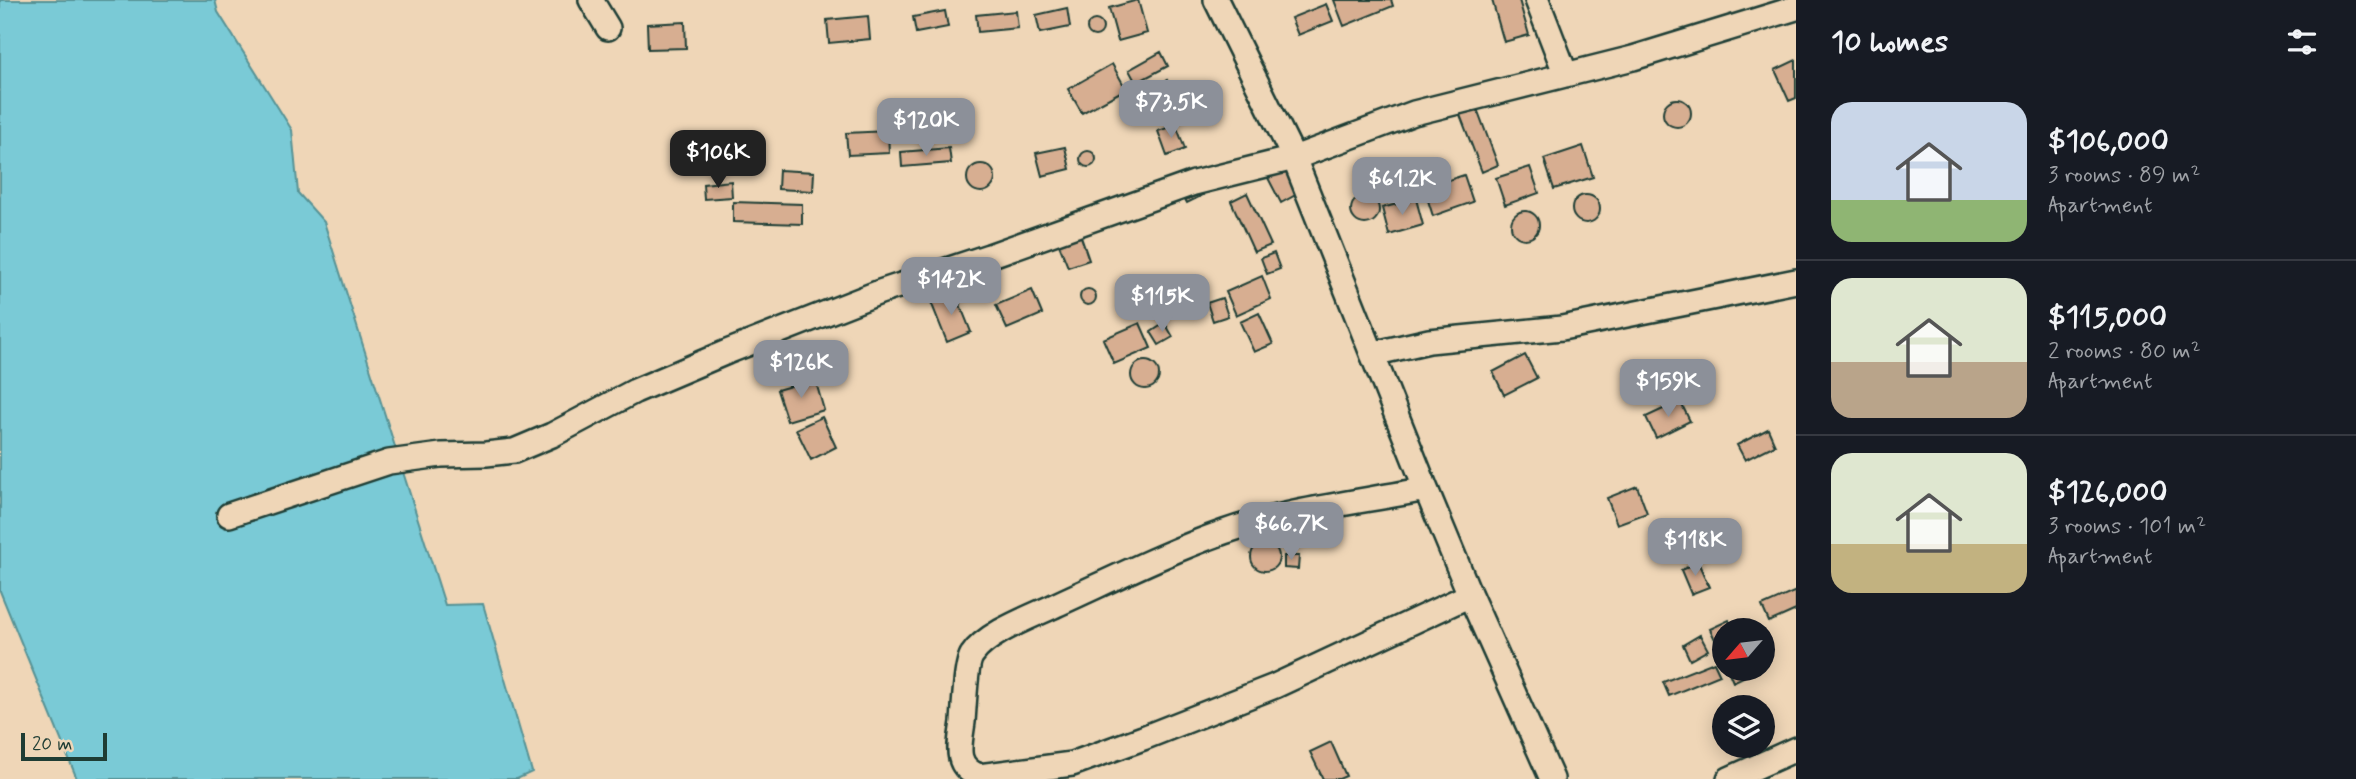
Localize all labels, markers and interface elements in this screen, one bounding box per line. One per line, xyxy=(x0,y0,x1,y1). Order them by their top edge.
text: 10 homes xyxy=(1831,23,1948,62)
icon: filters xyxy=(2283,23,2321,61)
pin: $73.5K xyxy=(1114,80,1228,140)
text: $73.5K xyxy=(1135,88,1207,118)
pin: $120K xyxy=(877,99,975,158)
text: $120K xyxy=(893,106,959,136)
text: $106,000 xyxy=(2048,122,2169,161)
pin: $106K xyxy=(669,130,767,190)
icon: home xyxy=(1887,130,1971,214)
text: $106K xyxy=(686,138,750,168)
pin: $61.2K xyxy=(1345,158,1459,217)
text: 3 rooms · 89 m² xyxy=(2048,161,2200,191)
text: $61.2K xyxy=(1368,165,1436,195)
text: Apartment xyxy=(2048,191,2153,221)
pin: $142K xyxy=(902,258,1000,317)
text: $142K xyxy=(917,265,985,295)
pin: $115K xyxy=(1113,274,1211,334)
text: $115K xyxy=(1131,282,1193,312)
text: $115,000 xyxy=(2048,298,2167,337)
icon: home xyxy=(1887,306,1971,390)
text: 2 rooms · 80 m² xyxy=(2048,337,2201,367)
pin: $126K xyxy=(752,340,850,400)
text: $126K xyxy=(769,348,833,378)
pin: $159K xyxy=(1619,360,1717,419)
text: $159K xyxy=(1636,367,1700,397)
text: Apartment xyxy=(2048,367,2153,397)
text: $126,000 xyxy=(2048,473,2168,512)
icon: home xyxy=(1887,481,1971,565)
pin: $66.7K xyxy=(1234,503,1348,562)
text: $66.7K xyxy=(1254,510,1328,540)
text: 3 rooms · 101 m² xyxy=(2048,512,2206,542)
pin: $118K xyxy=(1646,518,1744,578)
text: $118K xyxy=(1664,526,1726,556)
text: Apartment xyxy=(2048,542,2153,572)
north arrow xyxy=(1712,618,1774,681)
map controls xyxy=(1712,618,1775,758)
button: layers xyxy=(1712,695,1775,758)
scale bar xyxy=(21,730,107,762)
text: 20 m xyxy=(32,732,72,757)

